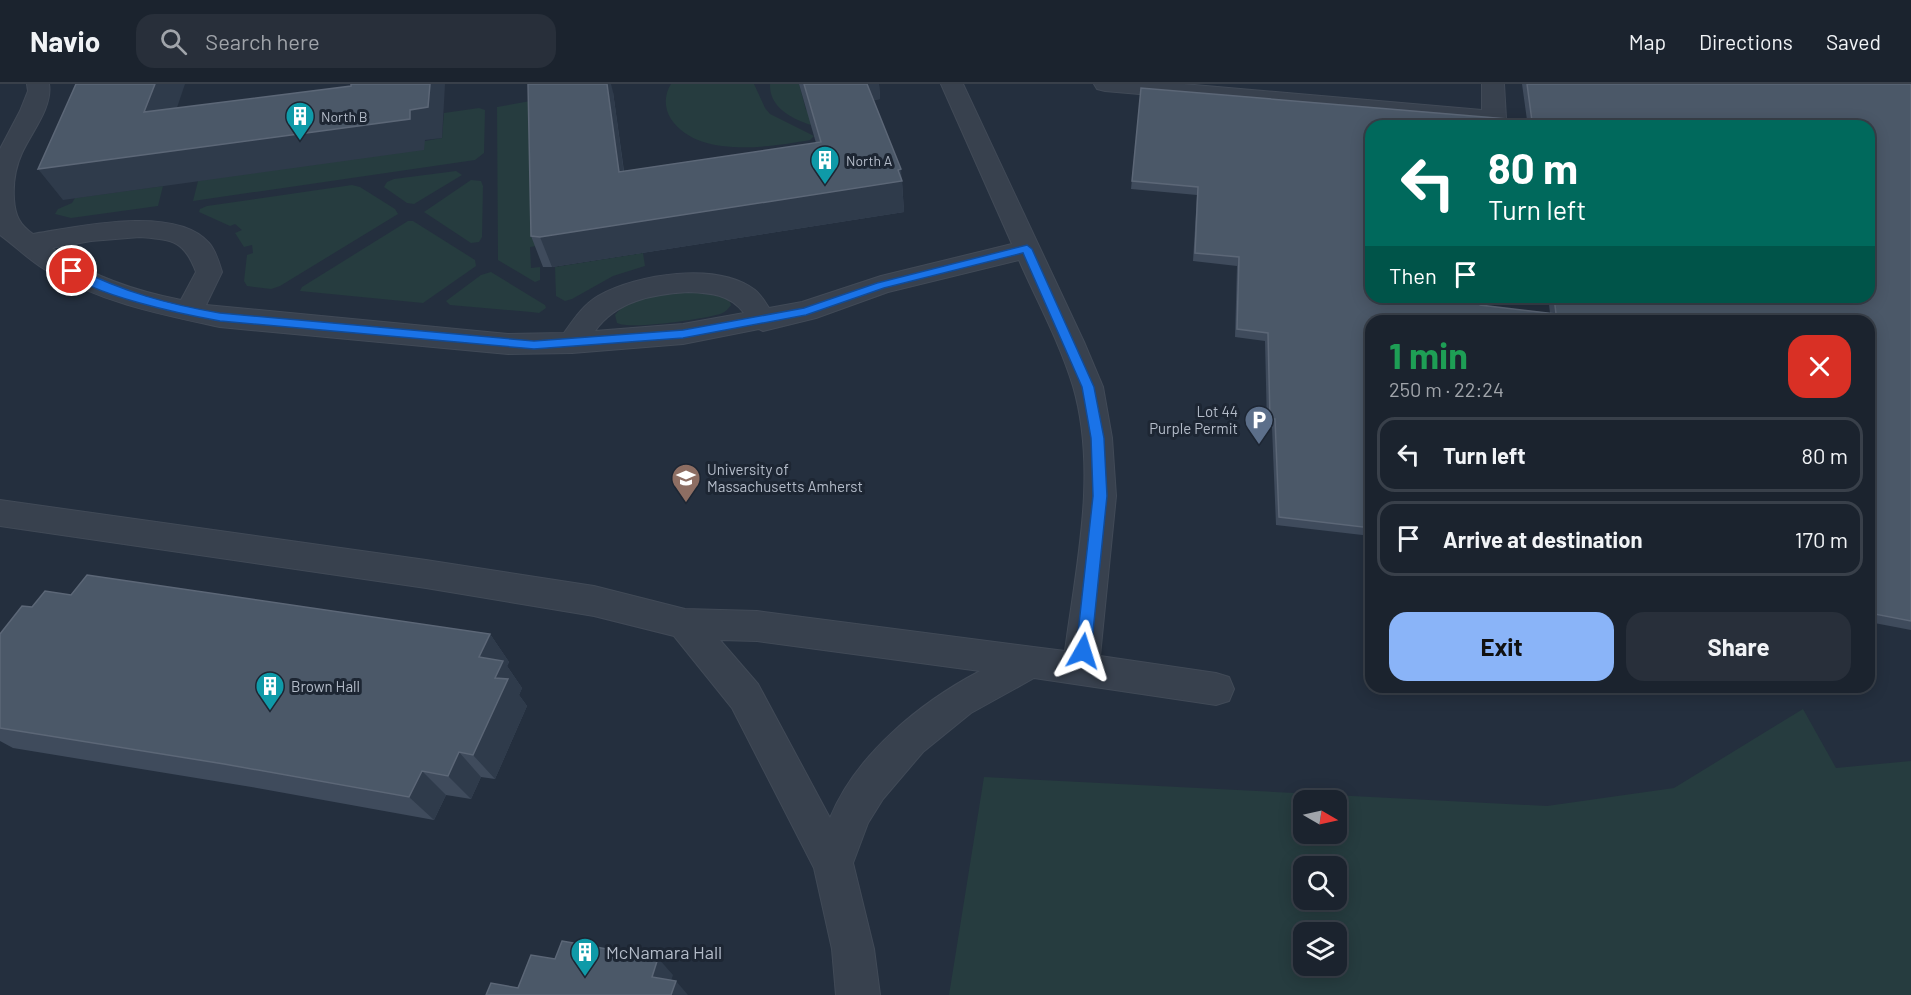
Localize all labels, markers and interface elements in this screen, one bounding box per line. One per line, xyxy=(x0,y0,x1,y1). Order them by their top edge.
search box xyxy=(136,14,556,68)
text: Navio xyxy=(30,24,100,58)
icon: search xyxy=(157,25,190,58)
text: Search here xyxy=(205,28,320,54)
text: Map xyxy=(1629,29,1666,54)
text: Directions xyxy=(1699,29,1793,54)
text: Saved xyxy=(1826,29,1881,54)
building icon: North B xyxy=(284,100,316,142)
place label: North B xyxy=(321,108,368,125)
text: 80 m xyxy=(1488,142,1578,192)
building icon: North A xyxy=(809,144,841,186)
icon: left xyxy=(1389,144,1467,222)
place label: North A xyxy=(846,152,893,169)
text: Turn left xyxy=(1488,193,1586,225)
pin xyxy=(46,245,97,296)
icon: arrive xyxy=(55,254,88,287)
icon: arrive xyxy=(1449,258,1482,291)
text: Then xyxy=(1389,262,1437,288)
text: 1 min xyxy=(1389,333,1468,376)
button: close xyxy=(1788,335,1851,398)
text: 250 m · 22:24 xyxy=(1389,377,1504,401)
place label: Lot 44 Purple Permit xyxy=(1149,402,1238,437)
parking icon: Lot 44 Purple Permit xyxy=(1243,404,1275,446)
icon: left xyxy=(1392,438,1425,471)
text: Turn left xyxy=(1443,442,1526,468)
text: 80 m xyxy=(1802,442,1848,468)
place label: University of Massachusetts Amherst xyxy=(707,460,863,495)
school or university icon: University of Massachusetts Amherst xyxy=(670,462,702,504)
icon: arrive xyxy=(1392,522,1425,555)
text: Arrive at destination xyxy=(1443,526,1642,552)
text: 170 m xyxy=(1795,526,1848,552)
button: Exit xyxy=(1389,612,1614,681)
button: Share xyxy=(1626,612,1851,681)
position arrow xyxy=(1051,619,1115,683)
building icon: Brown Hall xyxy=(254,670,286,712)
place label: Brown Hall xyxy=(291,677,360,695)
north arrow xyxy=(1293,790,1347,844)
map controls xyxy=(1293,790,1347,976)
button: search xyxy=(1293,856,1347,910)
button: layers xyxy=(1293,922,1347,976)
building icon: McNamara Hall xyxy=(569,936,601,978)
place label: McNamara Hall xyxy=(606,941,722,963)

